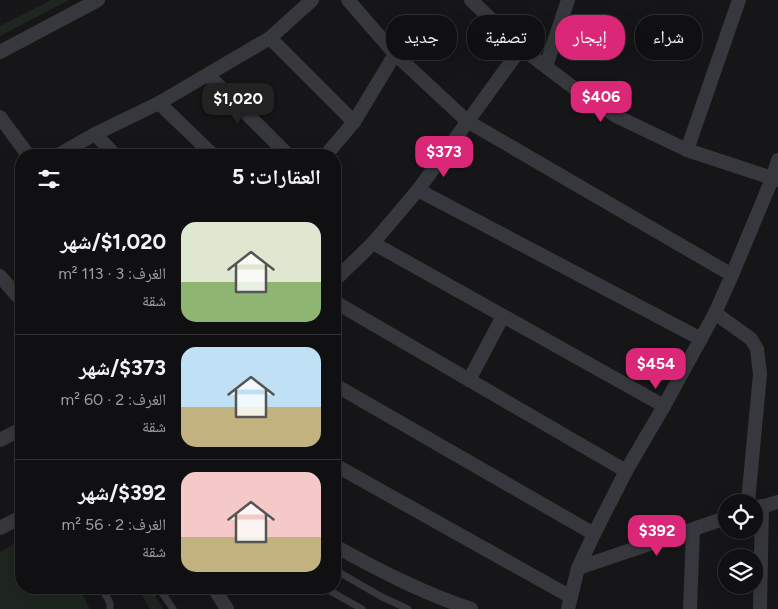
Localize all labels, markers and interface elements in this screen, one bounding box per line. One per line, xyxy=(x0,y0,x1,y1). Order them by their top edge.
chip: جديد xyxy=(386,15,457,60)
chip: تصفية xyxy=(467,15,545,60)
chip: إيجار xyxy=(555,15,625,60)
chip: شراء xyxy=(635,15,702,60)
pin: $406 xyxy=(571,80,631,123)
pin: $1,020 xyxy=(197,82,279,125)
text: $406 xyxy=(582,87,620,106)
text: $1,020 xyxy=(213,89,263,108)
pin: $373 xyxy=(414,136,474,178)
text: $373 xyxy=(426,142,462,161)
text: العقارات: 5 xyxy=(232,164,321,189)
icon: filters xyxy=(35,165,63,193)
text: $1,020/شهر xyxy=(60,229,166,254)
icon: home xyxy=(221,242,281,302)
text: الغرف: 3 · 113 m² xyxy=(58,264,166,283)
text: شقة xyxy=(142,291,166,310)
pin: $454 xyxy=(626,348,686,390)
text: $454 xyxy=(637,354,675,373)
text: $373/شهر xyxy=(79,355,166,380)
icon: home xyxy=(221,367,281,427)
text: الغرف: 2 · 60 m² xyxy=(61,390,166,409)
text: شقة xyxy=(142,417,166,436)
text: $392/شهر xyxy=(78,480,166,505)
icon: home xyxy=(221,492,281,552)
map controls xyxy=(718,494,763,594)
button: locate xyxy=(718,494,763,539)
pin: $392 xyxy=(627,514,687,557)
text: الغرف: 2 · 56 m² xyxy=(62,515,166,534)
text: $392 xyxy=(639,521,675,540)
text: شقة xyxy=(142,542,166,561)
button: layers xyxy=(718,549,763,594)

